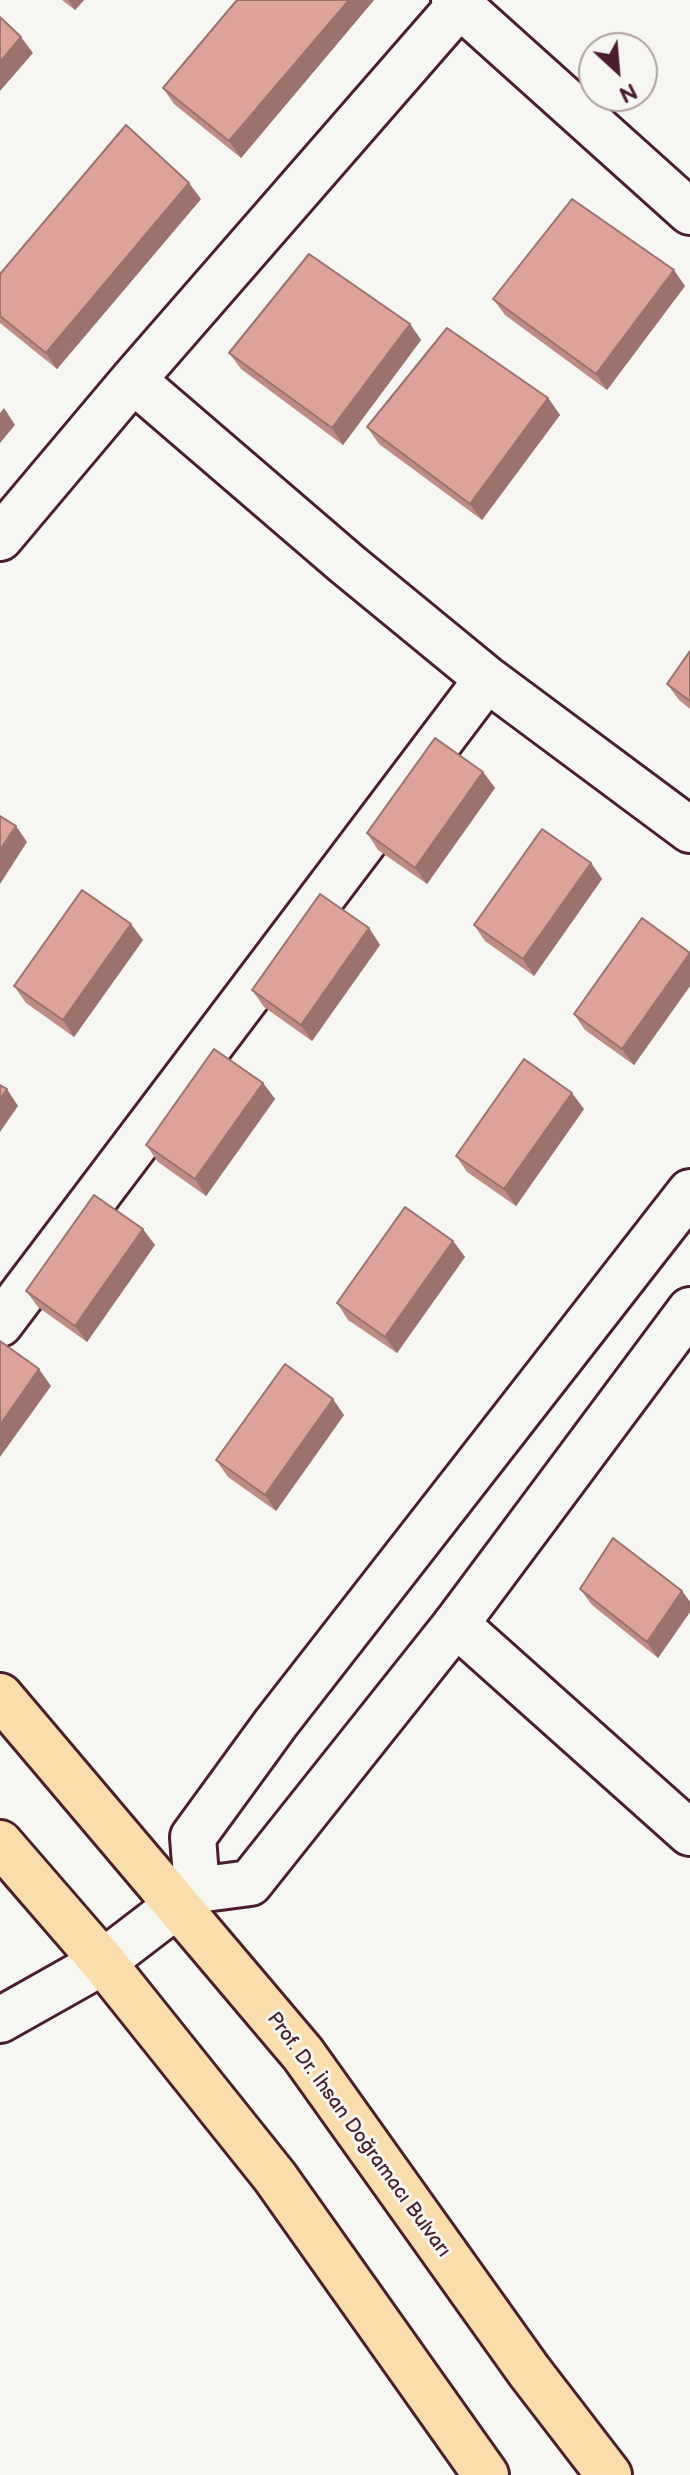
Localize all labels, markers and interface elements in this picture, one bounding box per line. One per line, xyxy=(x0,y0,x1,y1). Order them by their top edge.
north arrow xyxy=(578,32,658,112)
text: N xyxy=(615,76,641,108)
street label: Prof. Dr. İhsan Doğramacı Bulvarı xyxy=(261,2008,455,2262)

